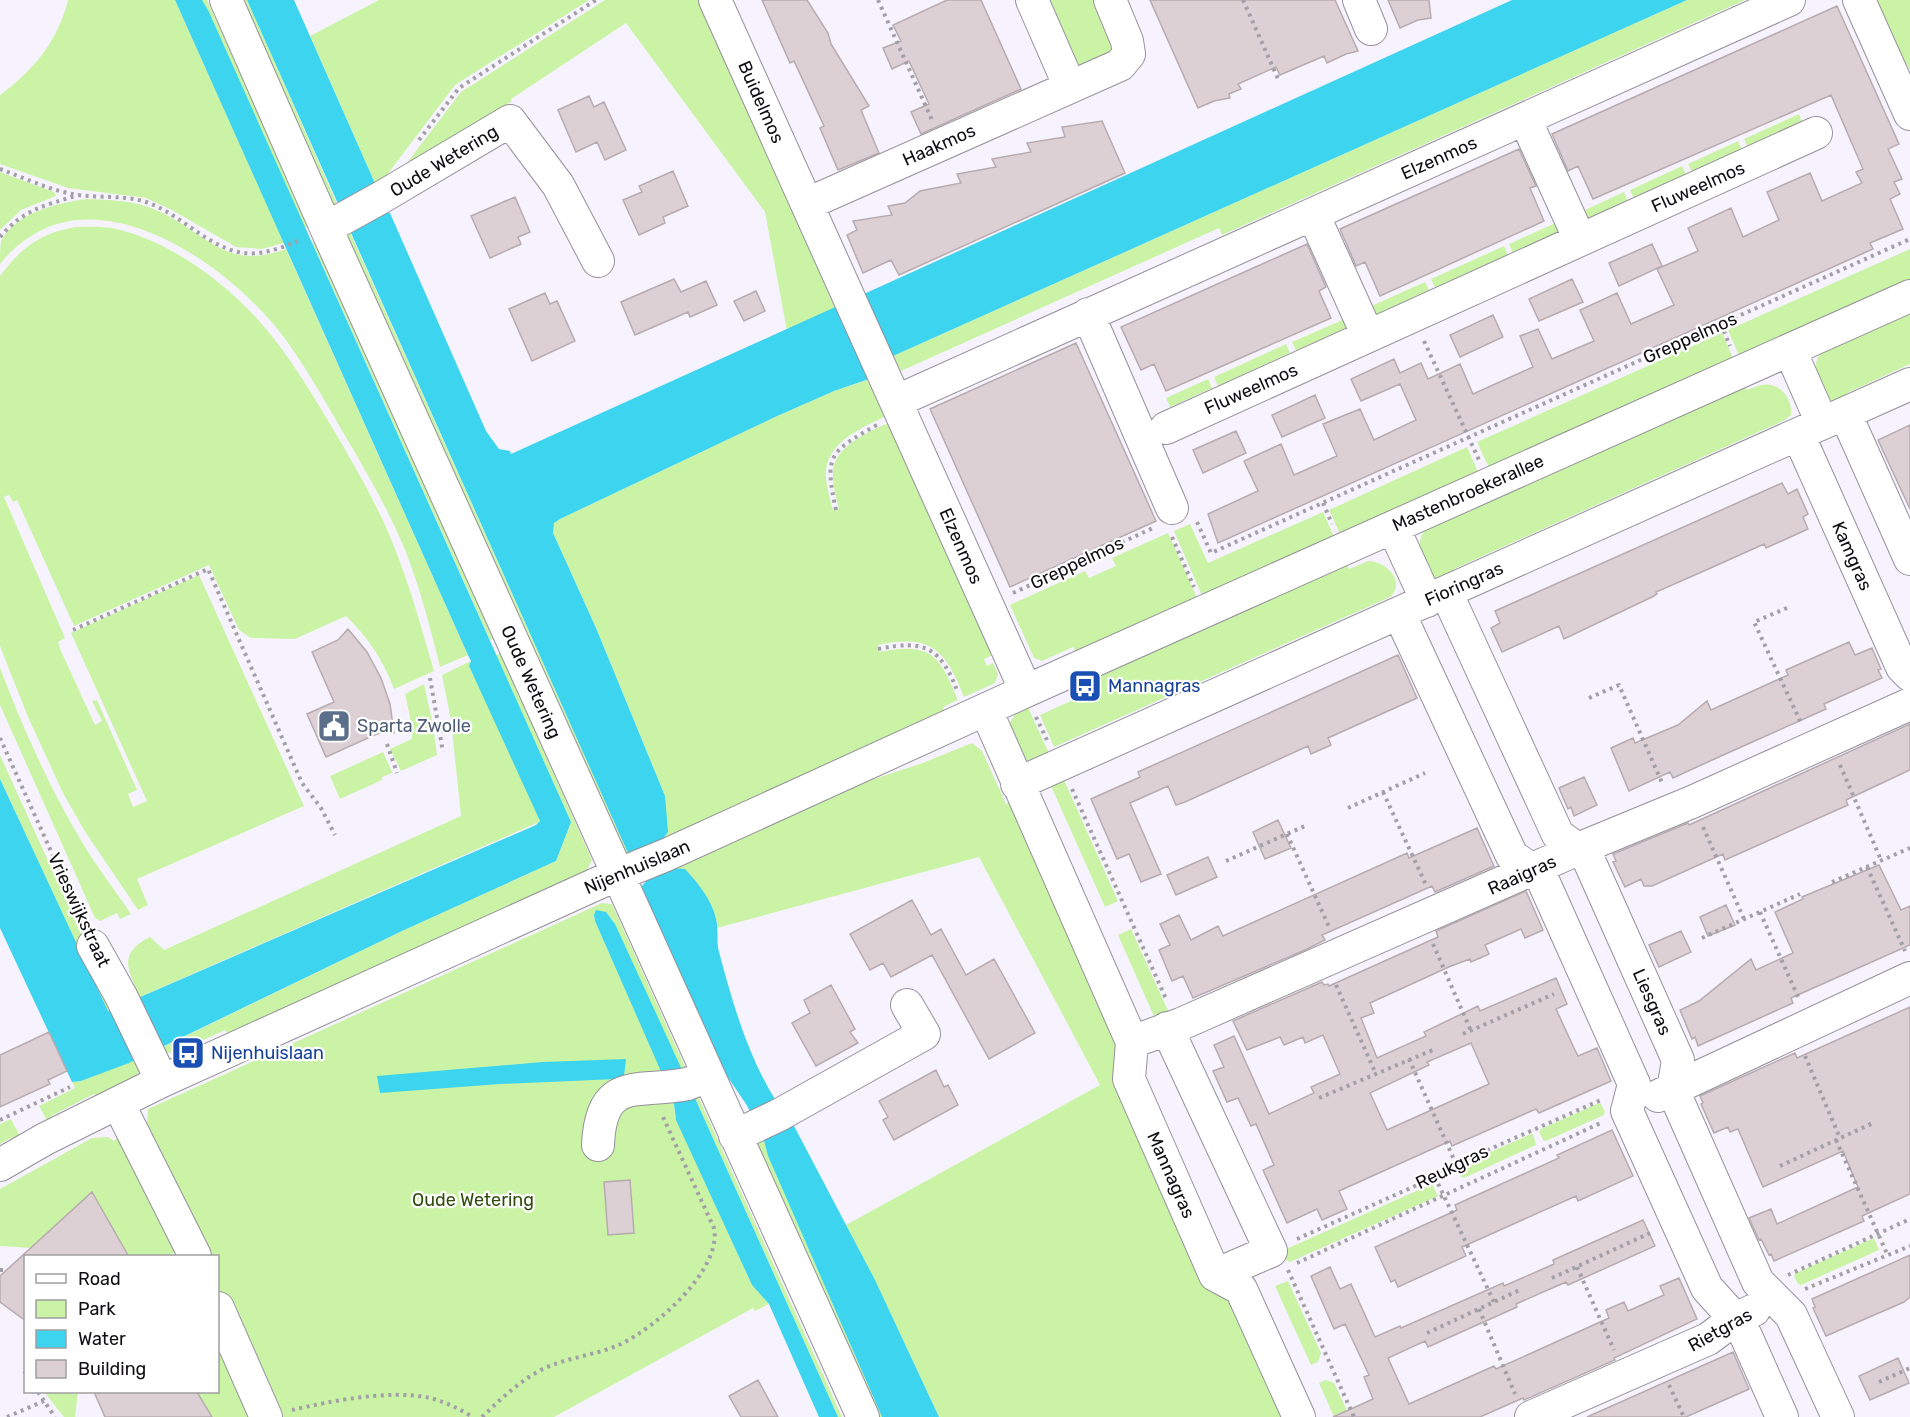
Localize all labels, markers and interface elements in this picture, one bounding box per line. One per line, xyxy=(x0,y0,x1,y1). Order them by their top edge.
street label: Buidelmos xyxy=(733,57,789,147)
street label: Haakmos xyxy=(899,119,979,171)
street label: Oude Wetering xyxy=(386,120,502,202)
street label: Elzenmos xyxy=(1398,132,1480,184)
street label: Fluweelmos xyxy=(1648,157,1748,217)
street label: Greppelmos xyxy=(1640,308,1740,368)
street label: Fluweelmos xyxy=(1201,359,1301,419)
street label: Mastenbroekerallee xyxy=(1389,450,1547,536)
street label: Elzenmos xyxy=(935,505,987,587)
street label: Kamgras xyxy=(1827,518,1877,594)
street label: Greppelmos xyxy=(1027,532,1127,594)
street label: Fioringras xyxy=(1421,557,1507,611)
street label: Oude Wetering xyxy=(496,622,566,742)
bus stop icon: Mannagras xyxy=(1067,668,1103,704)
place label: Mannagras xyxy=(1108,675,1201,697)
public building icon: Sparta Zwolle xyxy=(316,708,352,744)
place label: Sparta Zwolle xyxy=(357,715,471,737)
street label: Nijenhuislaan xyxy=(581,835,693,899)
street label: Vrieswijkstraat xyxy=(43,849,115,971)
street label: Raaigras xyxy=(1484,850,1560,900)
street label: Liesgras xyxy=(1628,965,1676,1039)
bus stop icon: Nijenhuislaan xyxy=(170,1035,206,1071)
place label: Nijenhuislaan xyxy=(211,1042,324,1064)
street label: Mannagras xyxy=(1142,1128,1200,1222)
street label: Reukgras xyxy=(1412,1140,1492,1194)
park label: Oude Wetering xyxy=(412,1189,534,1211)
legend xyxy=(24,1255,219,1393)
text: Road xyxy=(78,1268,121,1290)
text: Park xyxy=(78,1298,116,1320)
street label: Rietgras xyxy=(1684,1303,1756,1357)
text: Water xyxy=(78,1328,126,1350)
text: Building xyxy=(78,1358,146,1380)

